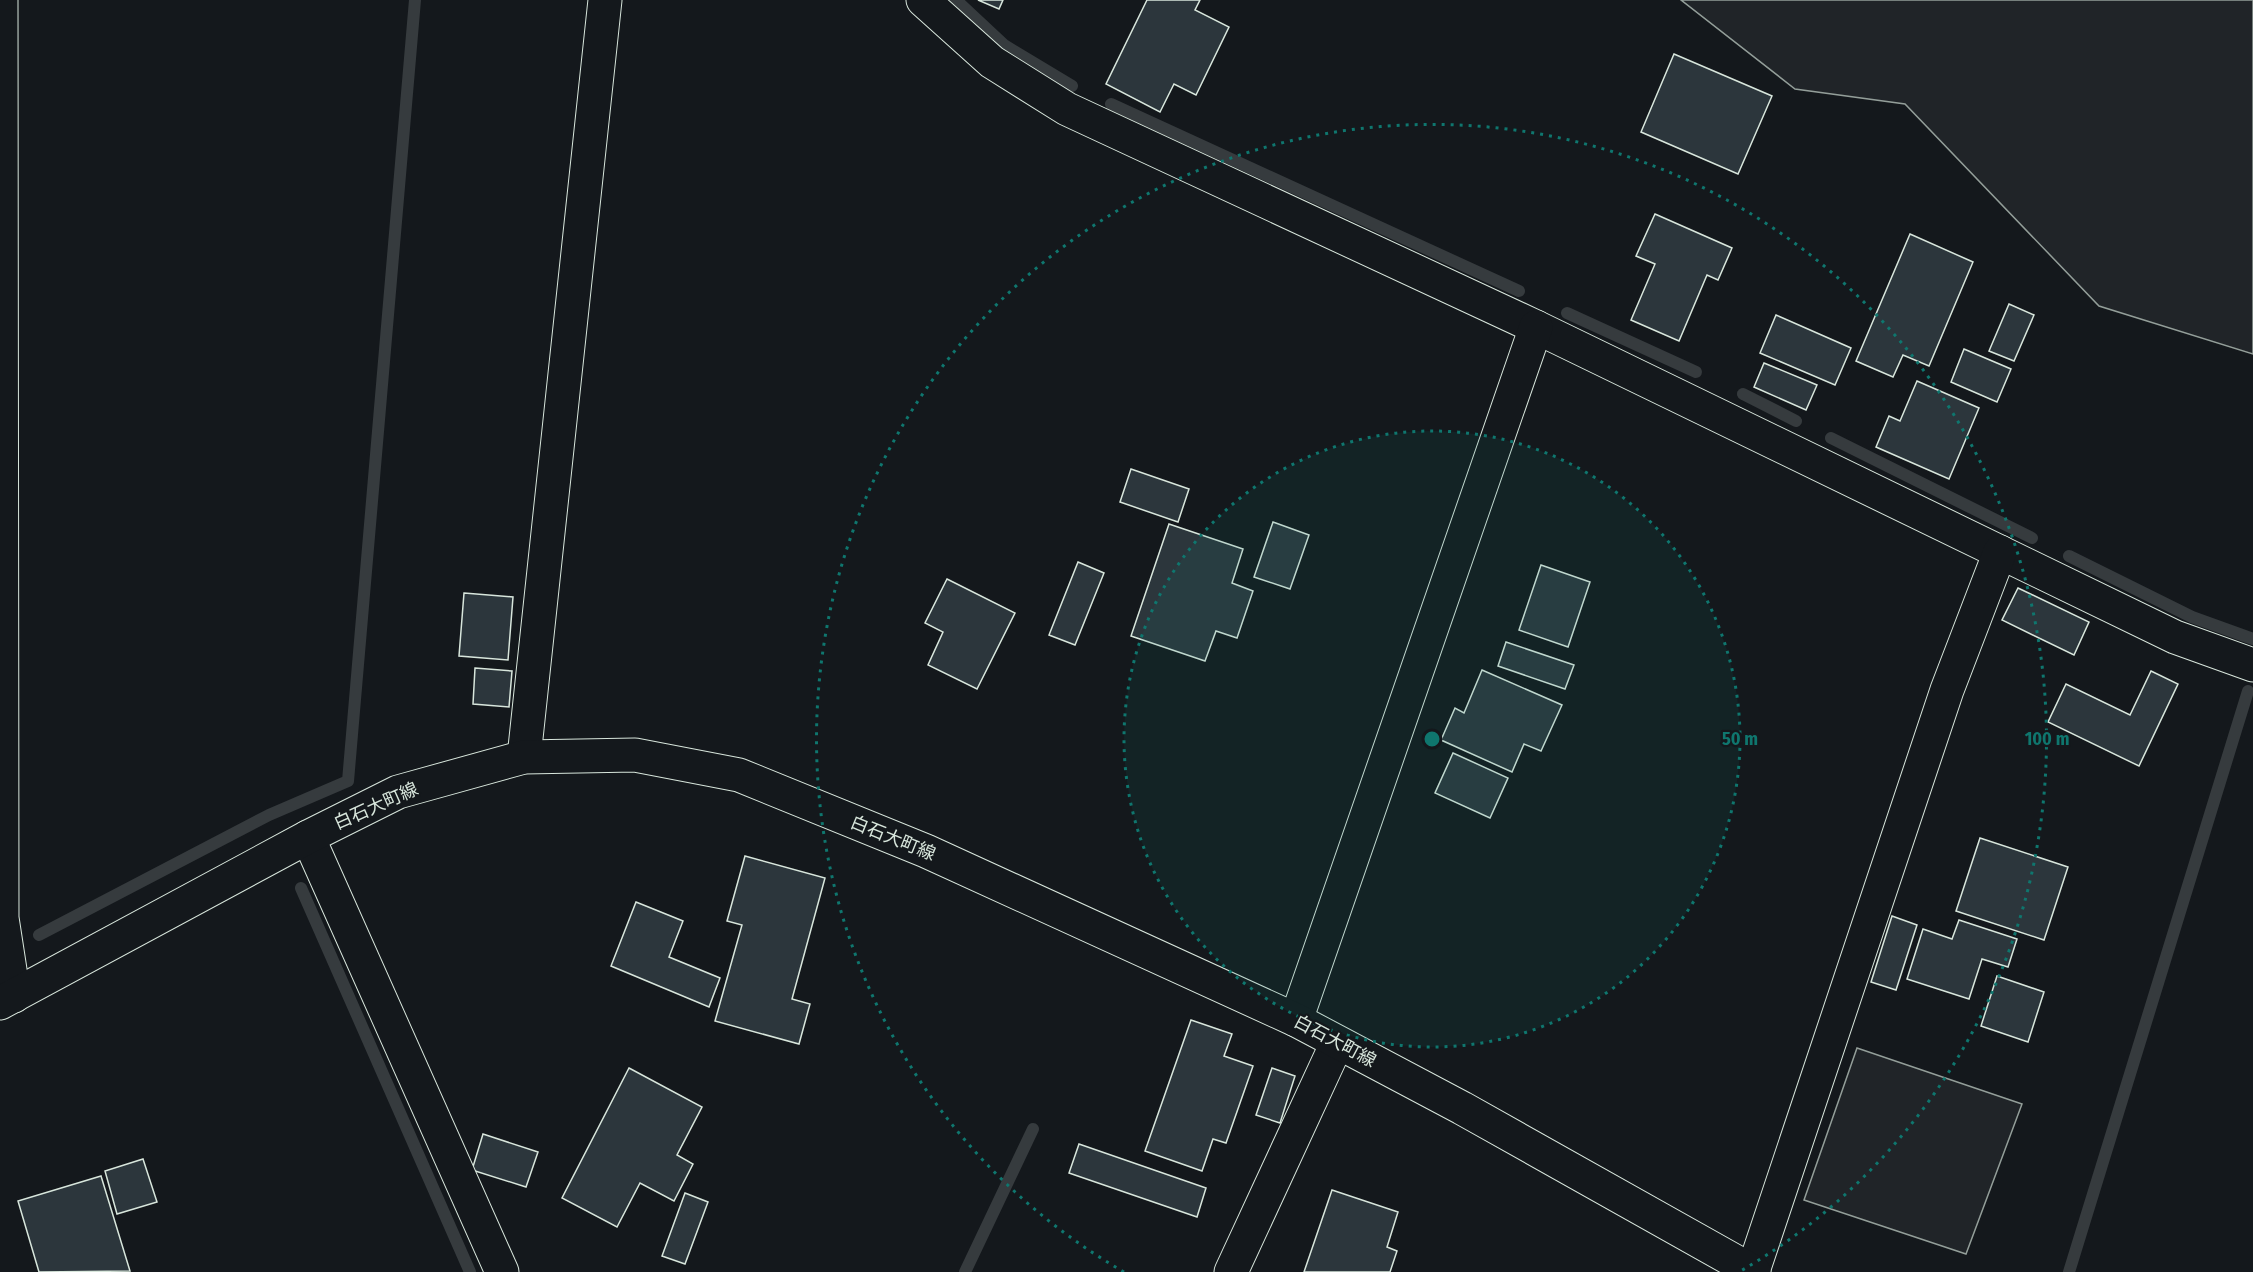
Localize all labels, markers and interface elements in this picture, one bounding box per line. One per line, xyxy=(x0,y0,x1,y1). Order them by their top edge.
text: 50 m xyxy=(1722,728,1758,750)
text: 100 m xyxy=(2025,728,2069,750)
centre of rings xyxy=(1422,729,1442,749)
street label: 白石大町線 xyxy=(330,778,422,834)
street label: 白石大町線 xyxy=(847,811,939,865)
street label: 白石大町線 xyxy=(1290,1010,1380,1072)

